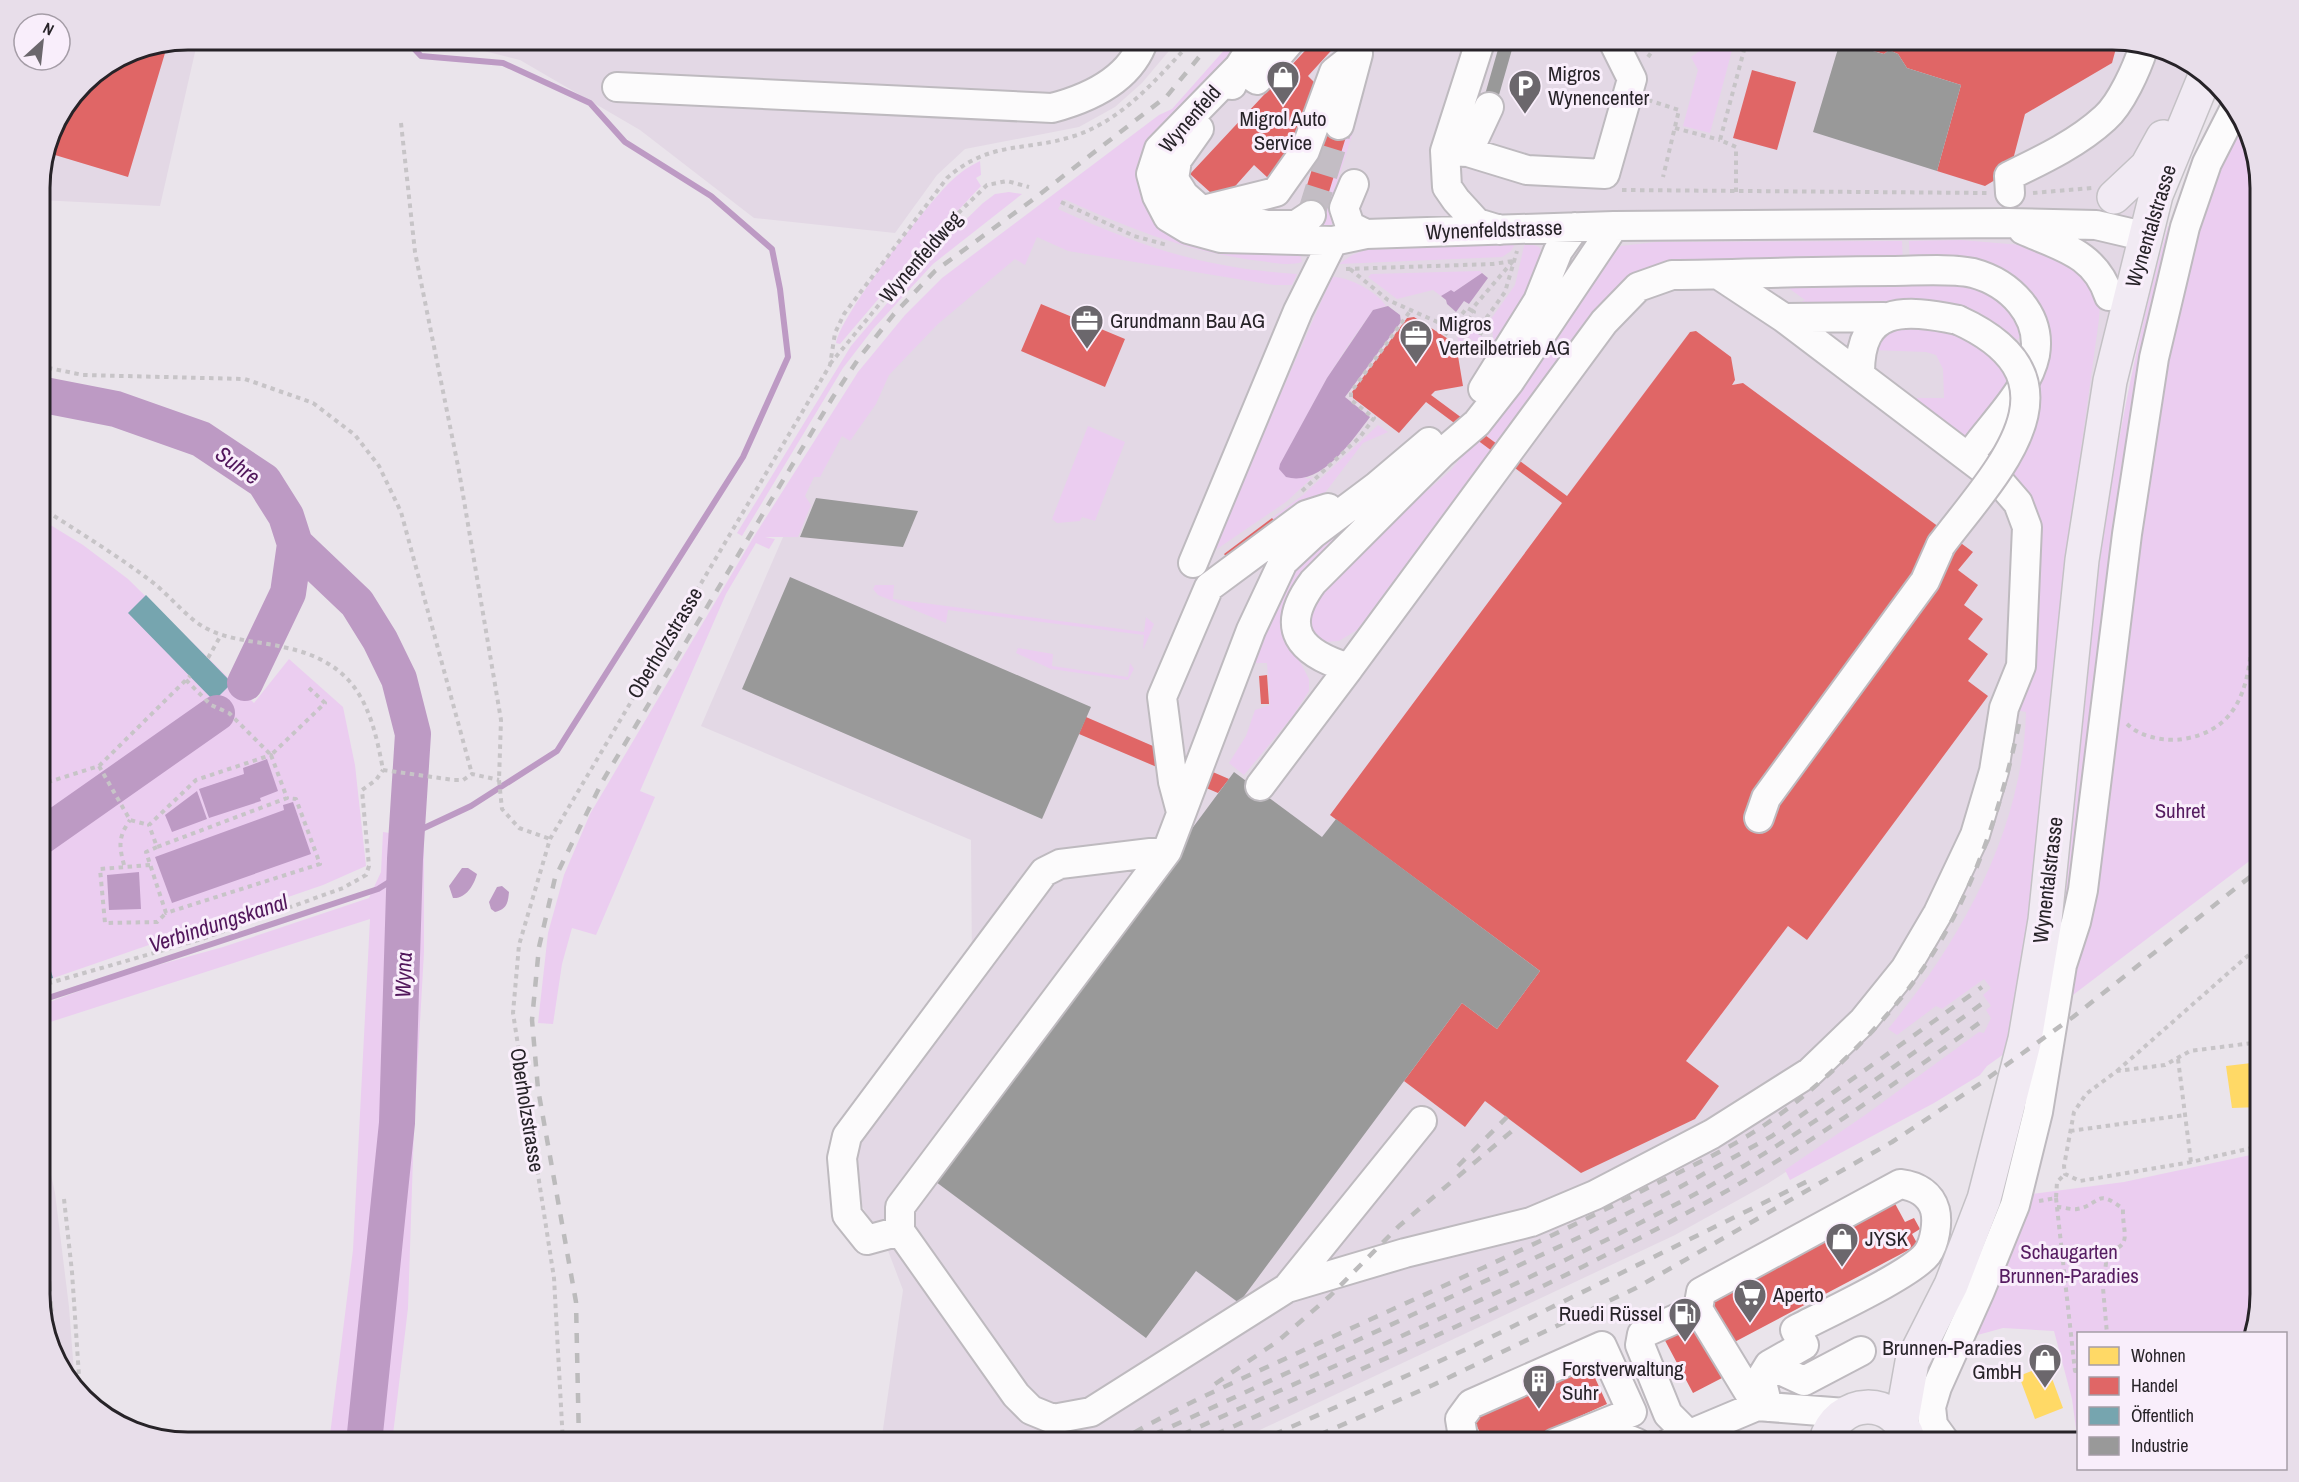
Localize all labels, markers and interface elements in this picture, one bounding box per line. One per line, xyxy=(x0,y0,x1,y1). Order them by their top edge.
north arrow xyxy=(12,12,72,72)
text: N xyxy=(40,17,58,41)
shop icon: Migrol Auto Service xyxy=(1265,59,1301,106)
place label: Migros Wynencenter xyxy=(1548,59,1650,112)
parking icon: Migros Wynencenter xyxy=(1507,68,1543,115)
street label: Wynenfeld xyxy=(1152,79,1227,159)
place label: Migrol Auto Service xyxy=(1239,104,1327,157)
street label: Wynentalstrasse xyxy=(2118,161,2183,291)
street label: Wynenfeldweg xyxy=(873,204,969,309)
street label: Wynenfeldstrasse xyxy=(1425,213,1563,246)
office icon: Grundmann Bau AG xyxy=(1069,303,1105,350)
place label: Grundmann Bau AG xyxy=(1110,306,1265,335)
place label: Migros Verteilbetrieb AG xyxy=(1439,309,1570,362)
office icon: Migros Verteilbetrieb AG xyxy=(1398,318,1434,365)
water label: Suhre xyxy=(210,439,266,491)
street label: Oberholzstrasse xyxy=(620,582,709,704)
park label: Suhret xyxy=(2155,796,2206,825)
street label: Wynentalstrasse xyxy=(2025,815,2070,945)
water label: Verbindungskanal xyxy=(145,886,292,960)
water label: Wyna xyxy=(387,952,419,998)
street label: Oberholzstrasse xyxy=(503,1046,552,1174)
shop icon: JYSK xyxy=(1824,1221,1860,1268)
place label: JYSK xyxy=(1865,1224,1909,1253)
park label: Schaugarten Brunnen-Paradies xyxy=(1999,1237,2139,1290)
supermarket icon: Aperto xyxy=(1732,1277,1768,1324)
place label: Aperto xyxy=(1772,1280,1824,1309)
fuel station icon: Ruedi Rüssel xyxy=(1667,1296,1703,1343)
place label: Ruedi Rüssel xyxy=(1559,1299,1662,1328)
legend xyxy=(2077,1332,2287,1470)
place label: Brunnen-Paradies GmbH xyxy=(1882,1333,2022,1386)
shop icon: Brunnen-Paradies GmbH xyxy=(2027,1342,2063,1389)
text: Wohnen xyxy=(2131,1343,2186,1368)
place label: Forstverwaltung Suhr xyxy=(1562,1354,1684,1407)
building icon: Forstverwaltung Suhr xyxy=(1521,1363,1557,1410)
text: Handel xyxy=(2131,1373,2178,1398)
text: Öffentlich xyxy=(2131,1403,2194,1428)
text: Industrie xyxy=(2131,1433,2188,1458)

